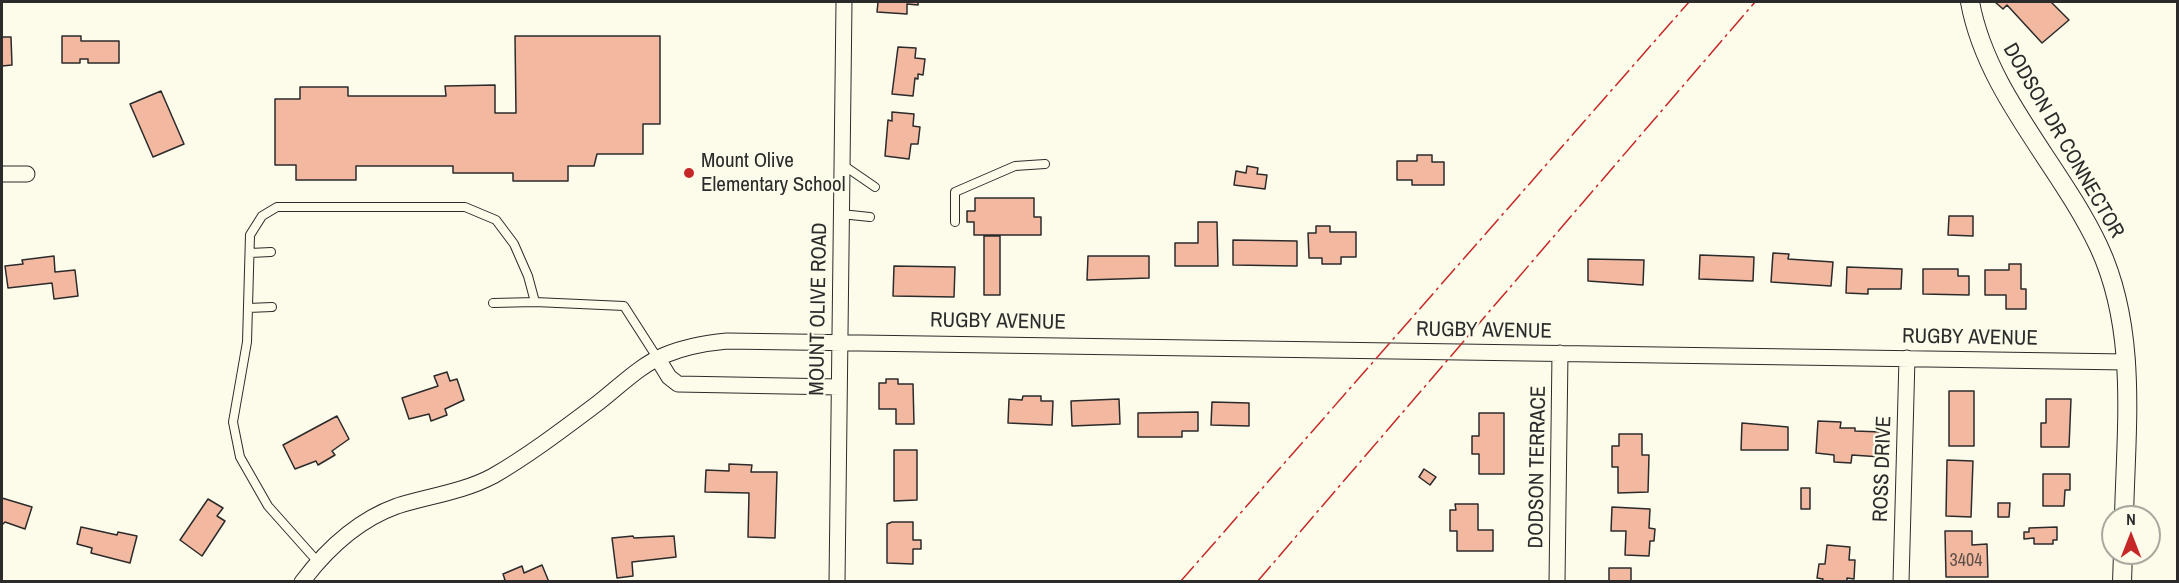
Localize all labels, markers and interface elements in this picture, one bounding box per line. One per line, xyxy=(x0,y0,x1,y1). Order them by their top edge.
street label: DODSON DR CONNECTOR xyxy=(1997,39,2129,243)
place label: Mount Olive Elementary School xyxy=(701,148,846,198)
marker: Mount Olive Elementary School xyxy=(682,166,696,180)
street label: MOUNT OLIVE ROAD xyxy=(805,222,833,396)
street label: RUGBY AVENUE xyxy=(930,308,1066,336)
street label: RUGBY AVENUE xyxy=(1416,317,1552,345)
street label: RUGBY AVENUE xyxy=(1902,324,2038,352)
street label: DODSON TERRACE xyxy=(1524,385,1552,549)
street label: ROSS DRIVE xyxy=(1869,415,1897,523)
north arrow xyxy=(2101,505,2161,565)
text: N xyxy=(2126,508,2136,530)
house number: 3404 xyxy=(1950,550,1982,572)

